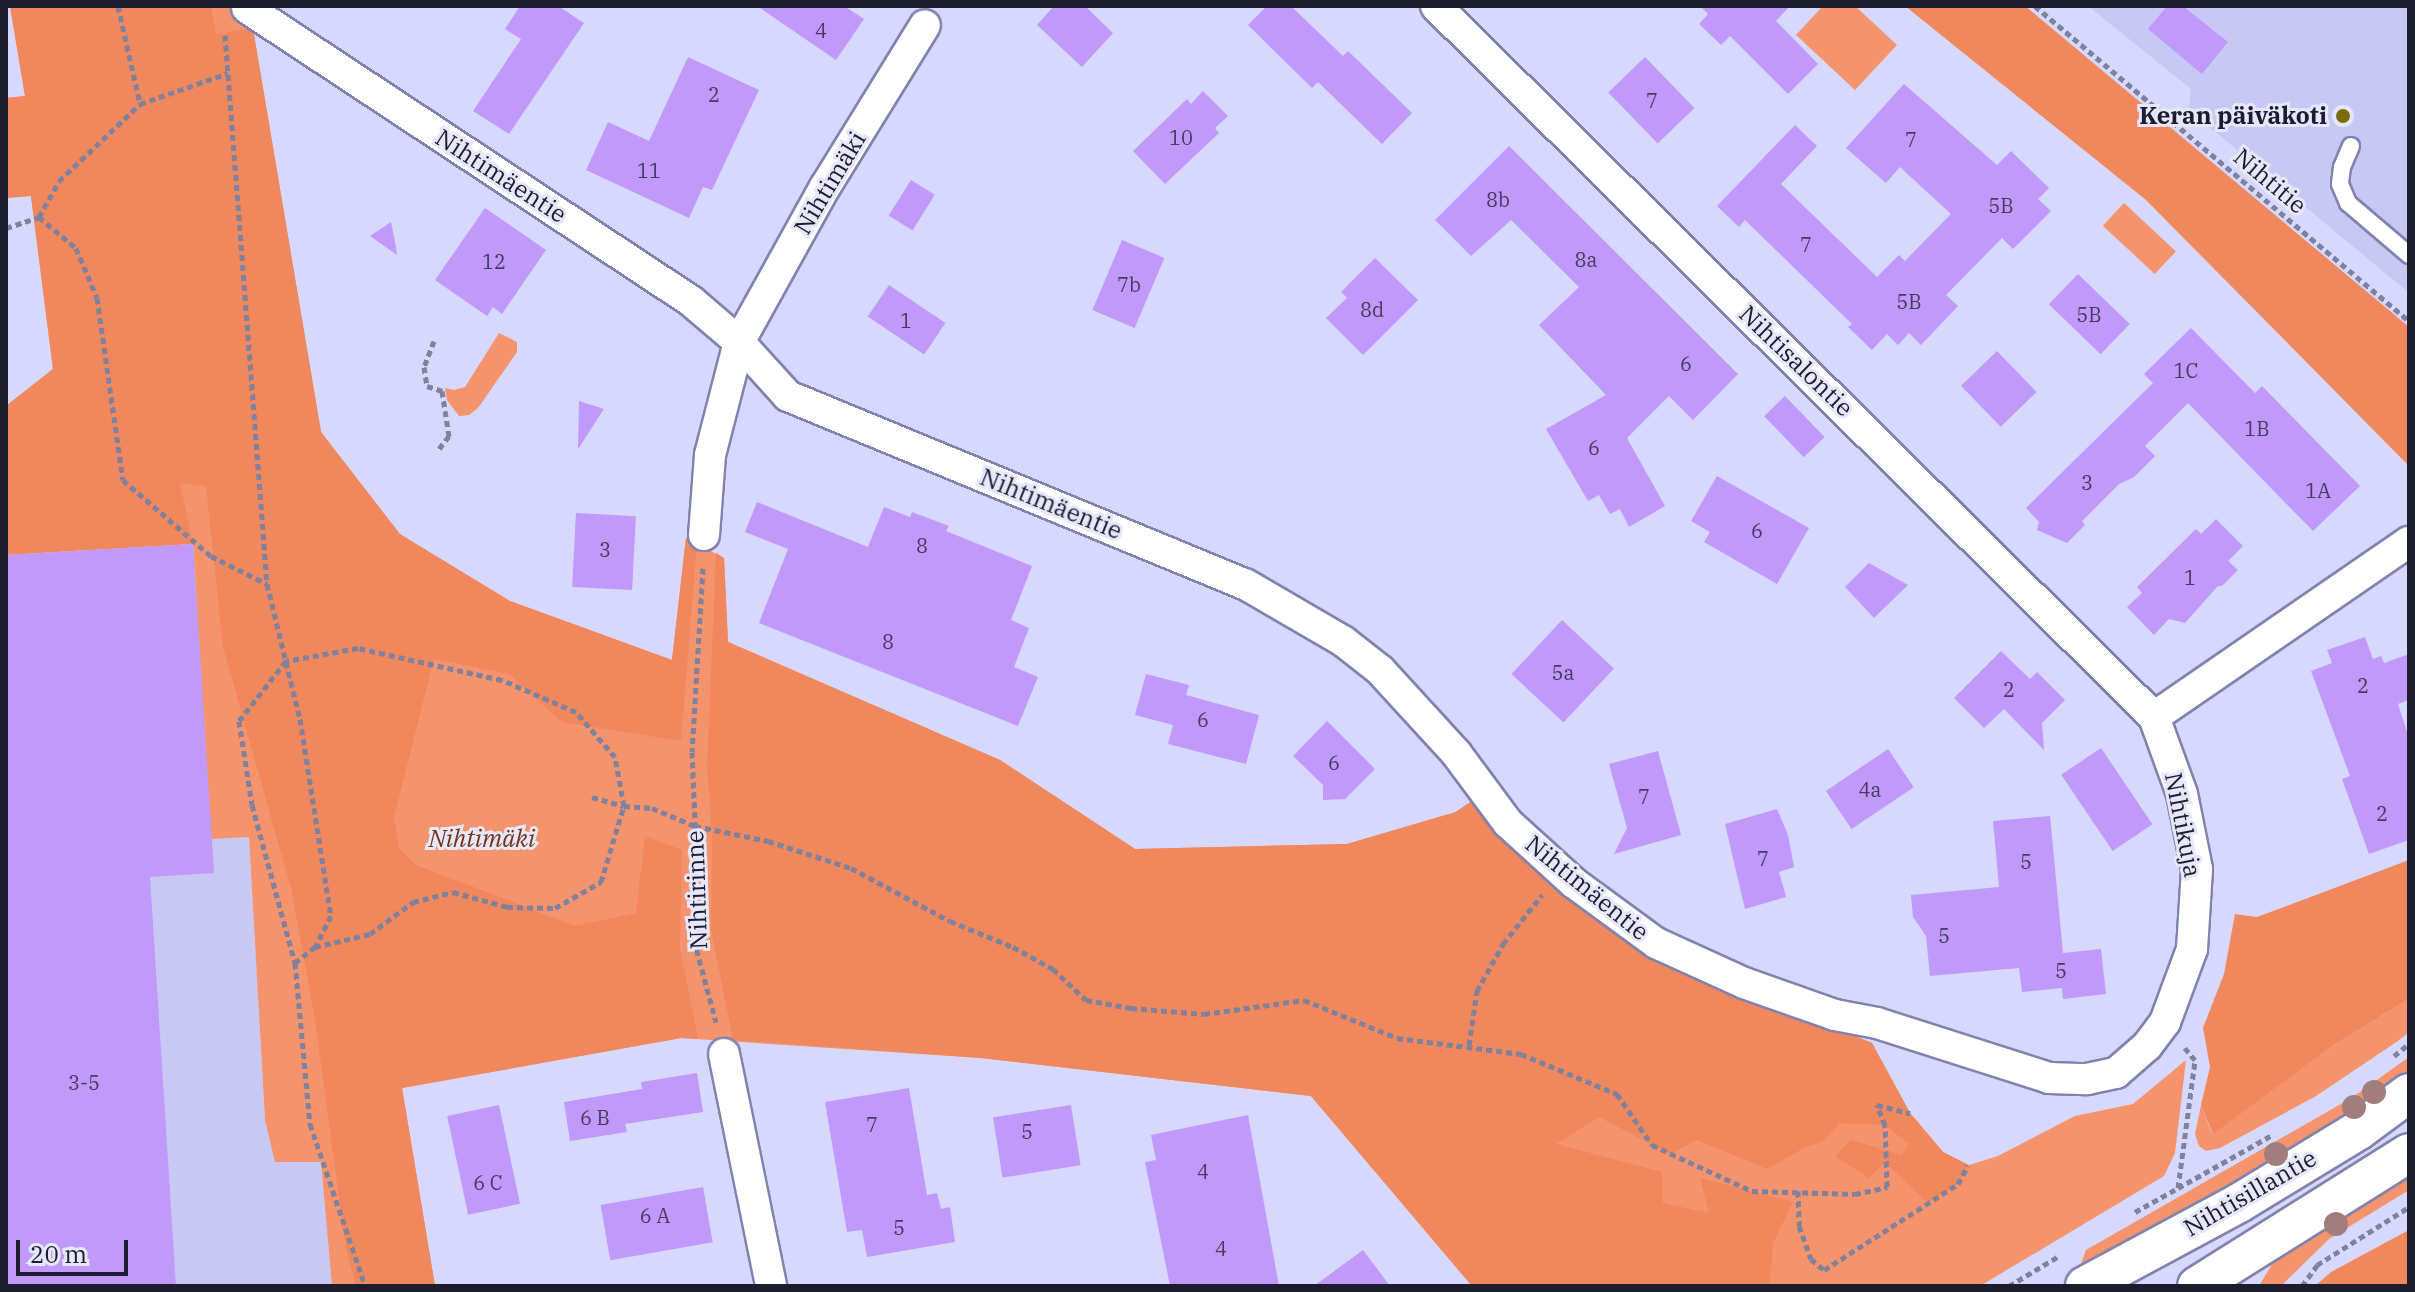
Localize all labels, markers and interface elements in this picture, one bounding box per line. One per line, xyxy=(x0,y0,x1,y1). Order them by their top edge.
house number: 4 xyxy=(815,18,827,42)
house number: 2 xyxy=(708,82,720,106)
house number: 7 xyxy=(1646,88,1658,112)
place label: Keran päiväkoti xyxy=(2139,102,2327,130)
marker: Keran päiväkoti xyxy=(2334,107,2352,125)
street label: Nihtimäentie xyxy=(430,123,572,229)
house number: 10 xyxy=(1169,125,1193,149)
street label: Nihtimäki xyxy=(788,126,872,240)
house number: 7 xyxy=(1905,127,1917,151)
street label: Nihtitie xyxy=(2228,142,2312,220)
house number: 11 xyxy=(637,158,661,182)
house number: 8b xyxy=(1486,187,1510,211)
house number: 5B xyxy=(1988,193,2014,217)
house number: 7 xyxy=(1800,232,1812,256)
house number: 8a xyxy=(1575,247,1597,271)
house number: 12 xyxy=(482,249,506,273)
house number: 7b xyxy=(1117,272,1141,296)
house number: 5B xyxy=(1896,289,1922,313)
house number: 8d xyxy=(1360,297,1384,321)
street label: Nihtisalontie xyxy=(1733,300,1859,422)
house number: 5B xyxy=(2076,302,2102,326)
house number: 1 xyxy=(900,308,912,332)
house number: 6 xyxy=(1680,351,1692,375)
house number: 1C xyxy=(2174,358,2198,382)
house number: 1B xyxy=(2244,416,2270,440)
house number: 6 xyxy=(1588,435,1600,459)
street label: Nihtimäentie xyxy=(976,462,1126,546)
house number: 3 xyxy=(2081,470,2093,494)
house number: 1A xyxy=(2305,478,2331,502)
house number: 6 xyxy=(1751,518,1763,542)
house number: 8 xyxy=(916,533,928,557)
house number: 3 xyxy=(599,537,611,561)
house number: 1 xyxy=(2184,565,2196,589)
house number: 8 xyxy=(882,629,894,653)
house number: 5a xyxy=(1552,660,1574,684)
house number: 2 xyxy=(2357,673,2369,697)
house number: 2 xyxy=(2003,677,2015,701)
house number: 6 xyxy=(1197,707,1209,731)
house number: 6 xyxy=(1328,750,1340,774)
street label: Nihtikuja xyxy=(2159,770,2207,880)
house number: 4a xyxy=(1859,777,1881,801)
house number: 7 xyxy=(1638,784,1650,808)
house number: 2 xyxy=(2376,801,2388,825)
park label: Nihtimäki xyxy=(429,825,535,853)
street label: Nihtirinne xyxy=(681,830,713,950)
street label: Nihtimäentie xyxy=(1520,830,1654,946)
house number: 7 xyxy=(1757,846,1769,870)
house number: 5 xyxy=(2020,849,2032,873)
house number: 5 xyxy=(1938,923,1950,947)
house number: 5 xyxy=(2055,958,2067,982)
house number: 3-5 xyxy=(68,1070,100,1094)
house number: 6 B xyxy=(580,1105,610,1129)
house number: 7 xyxy=(866,1112,878,1136)
house number: 5 xyxy=(1021,1119,1033,1143)
street label: Nihtisillantie xyxy=(2179,1143,2321,1243)
house number: 4 xyxy=(1197,1159,1209,1183)
house number: 6 C xyxy=(473,1170,503,1194)
house number: 6 A xyxy=(640,1203,670,1227)
house number: 5 xyxy=(893,1215,905,1239)
scale bar xyxy=(20,1224,132,1274)
house number: 4 xyxy=(1215,1236,1227,1260)
text: 20 m xyxy=(30,1238,87,1270)

